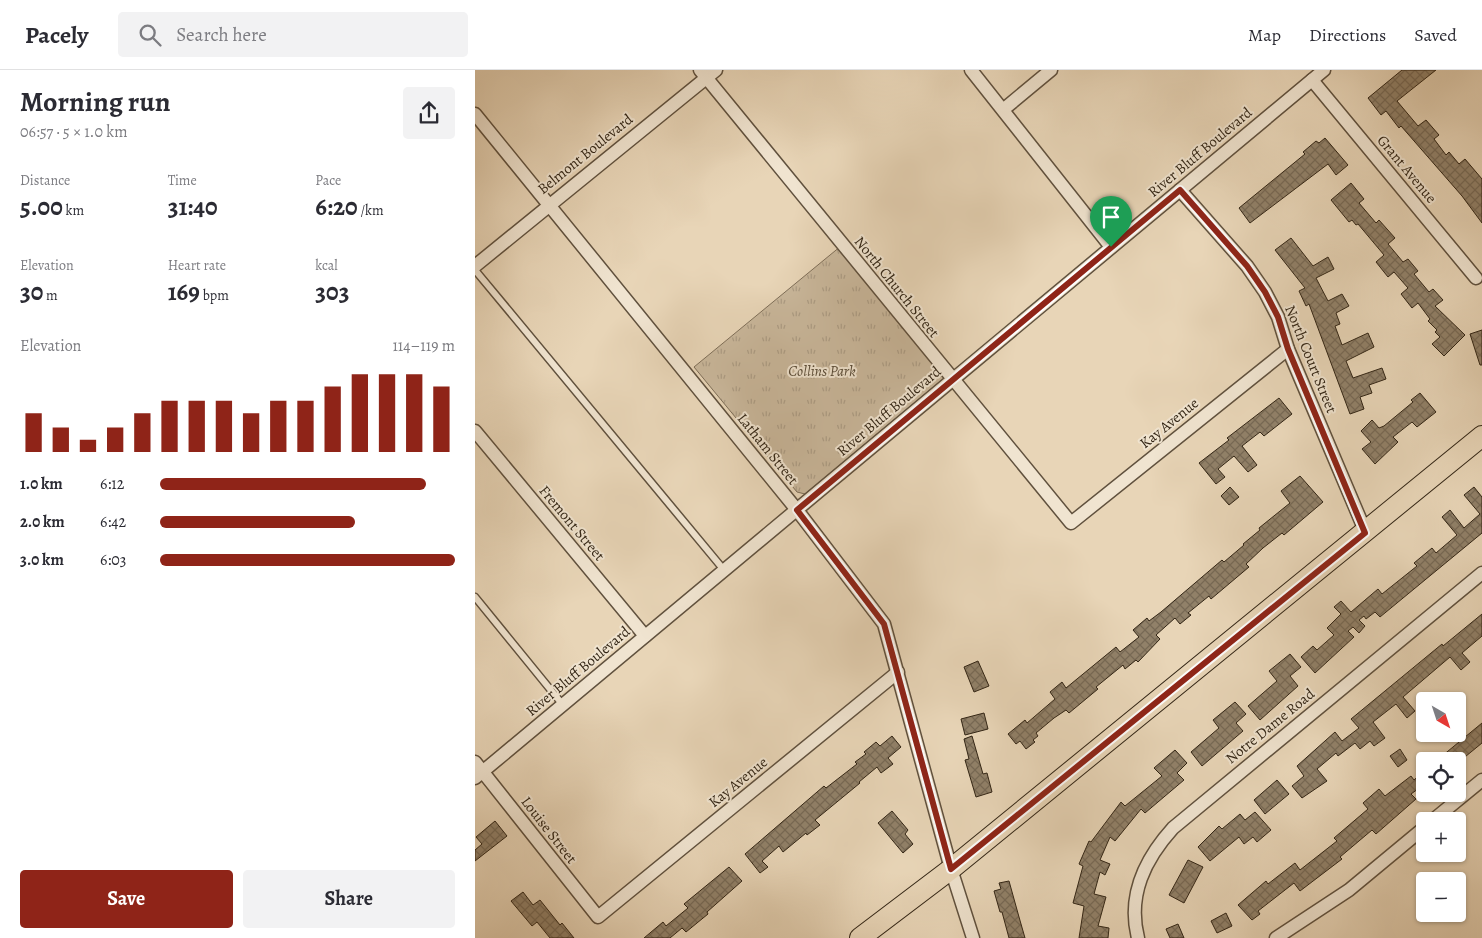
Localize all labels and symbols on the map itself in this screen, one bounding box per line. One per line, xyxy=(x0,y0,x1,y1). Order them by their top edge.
street label: River Bluff Boulevard xyxy=(1144,102,1257,201)
street label: Belmont Boulevard xyxy=(533,109,638,199)
street label: Grant Avenue xyxy=(1373,131,1442,207)
pin xyxy=(1090,196,1132,247)
street label: North Church Street xyxy=(850,232,944,342)
street label: North Court Street xyxy=(1280,302,1342,416)
park label: Collins Park xyxy=(788,361,856,381)
street label: River Bluff Boulevard xyxy=(833,361,946,460)
street label: Kay Avenue xyxy=(1135,393,1203,453)
street label: Latham Street xyxy=(733,409,803,489)
street label: Fremont Street xyxy=(535,481,609,565)
street label: River Bluff Boulevard xyxy=(522,621,635,720)
street label: Notre Dame Road xyxy=(1221,683,1319,768)
north arrow xyxy=(1416,692,1466,742)
street label: Kay Avenue xyxy=(704,752,772,812)
street label: Louise Street xyxy=(516,792,582,868)

